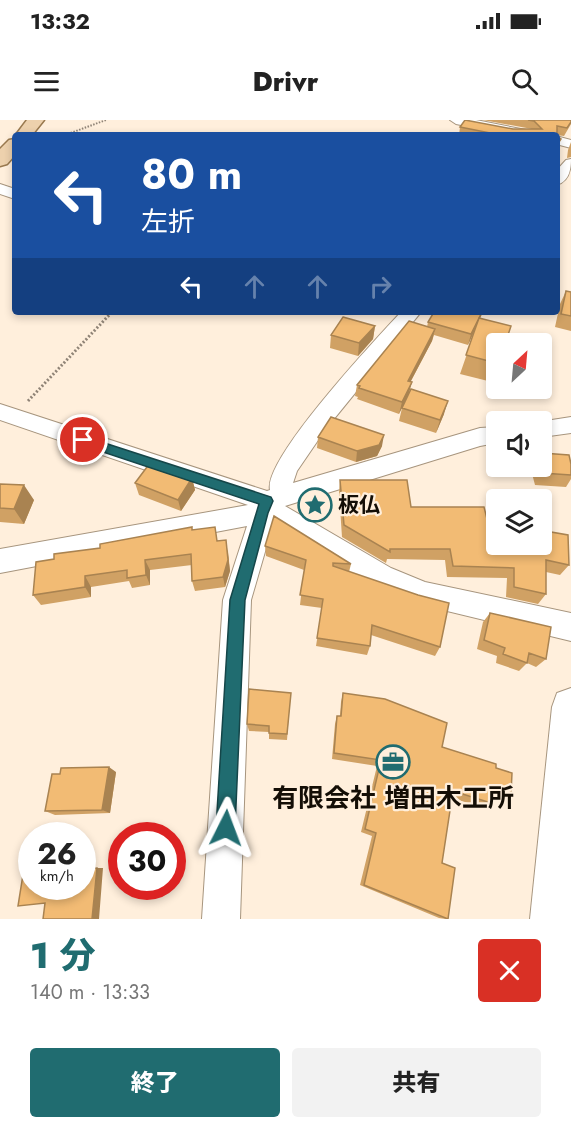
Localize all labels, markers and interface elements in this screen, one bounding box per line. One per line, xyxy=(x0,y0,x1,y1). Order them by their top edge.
text: 13:32 xyxy=(30,5,90,37)
text: Drivr xyxy=(252,62,319,101)
icon: menu xyxy=(30,65,63,98)
icon: search xyxy=(508,65,541,98)
text: 80 m xyxy=(141,144,242,205)
icon: left xyxy=(42,156,120,234)
text: 左折 xyxy=(141,202,195,241)
icon: left xyxy=(175,270,208,303)
icon: ahead xyxy=(238,270,271,303)
icon: ahead xyxy=(301,270,334,303)
icon: right xyxy=(364,270,397,303)
north arrow xyxy=(486,333,552,399)
map controls xyxy=(486,333,552,555)
button: sound xyxy=(486,411,552,477)
pin xyxy=(57,414,108,465)
icon: arrive xyxy=(66,423,99,456)
place icon: 板仏 xyxy=(297,487,333,523)
button: layers xyxy=(486,489,552,555)
place label: 板仏 xyxy=(338,490,380,520)
office icon: 有限会社 増田木工所 xyxy=(375,744,411,780)
place label: 有限会社 増田木工所 xyxy=(272,779,514,817)
position arrow xyxy=(194,796,258,860)
speed limit sign: 30 xyxy=(108,822,186,900)
text: 26 xyxy=(37,832,77,875)
text: km/h xyxy=(40,865,74,887)
text: 1 分 xyxy=(30,929,96,981)
button: close xyxy=(478,939,541,1002)
text: 140 m · 13:33 xyxy=(30,978,150,1007)
button: 終了 xyxy=(30,1048,280,1117)
button: 共有 xyxy=(292,1048,541,1117)

